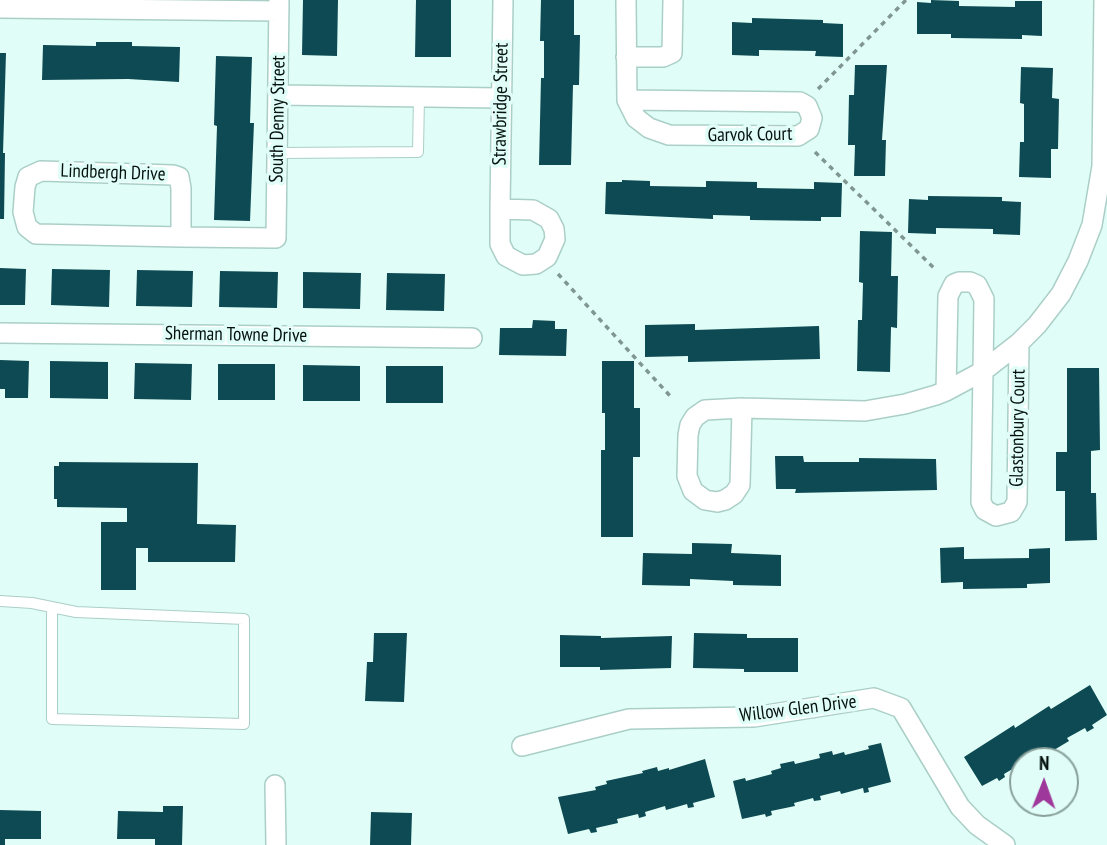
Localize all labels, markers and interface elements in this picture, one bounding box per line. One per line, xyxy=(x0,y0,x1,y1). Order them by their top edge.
street label: Strawbridge Street xyxy=(489,43,513,165)
street label: South Denny Street xyxy=(265,55,291,183)
street label: Garvok Court xyxy=(707,123,793,147)
street label: Lindbergh Drive xyxy=(60,160,166,186)
street label: Sherman Towne Drive xyxy=(165,322,307,348)
street label: Glastonbury Court xyxy=(1006,369,1030,487)
street label: Willow Glen Drive xyxy=(738,691,858,727)
north arrow xyxy=(1009,747,1079,817)
text: N xyxy=(1039,751,1050,775)

